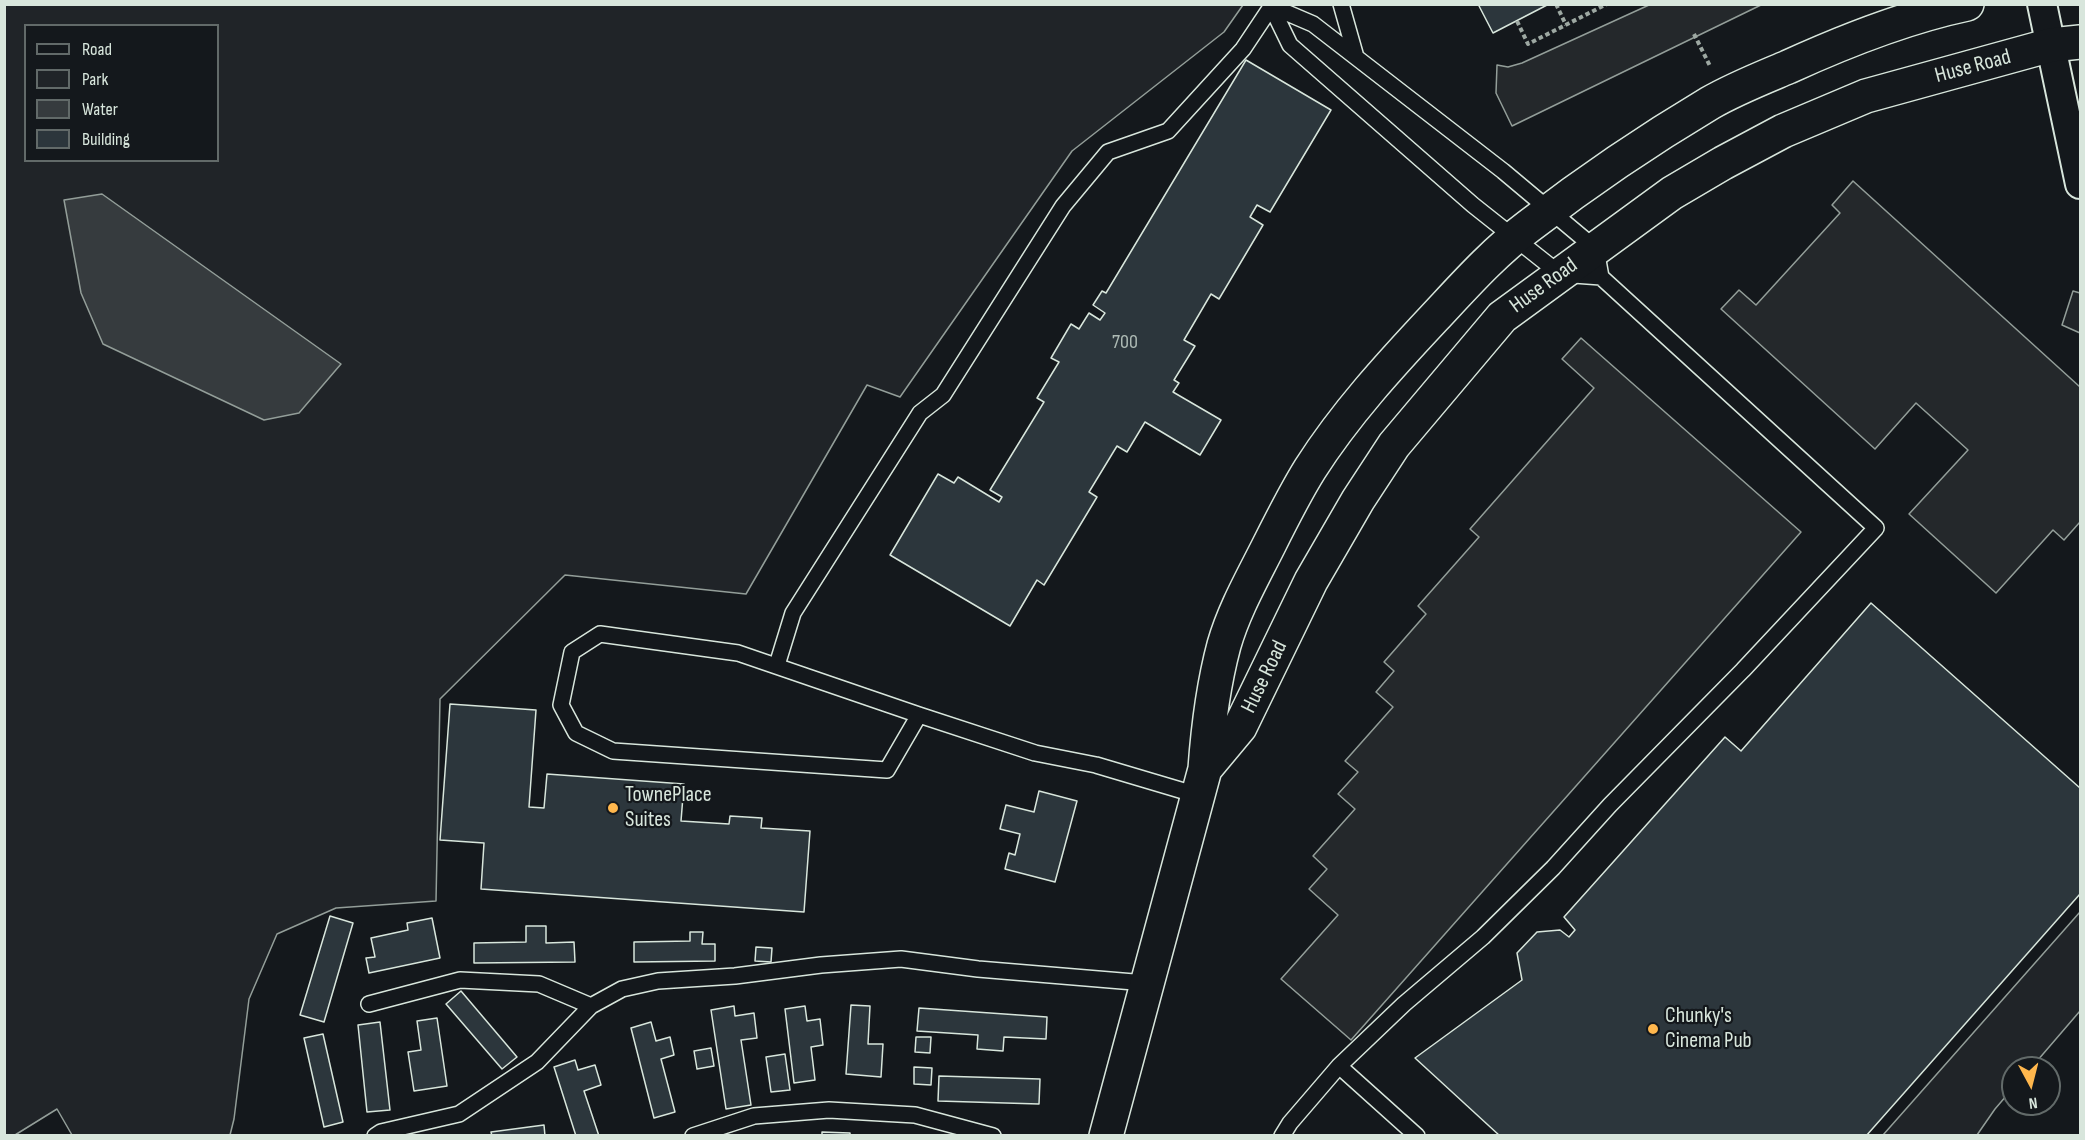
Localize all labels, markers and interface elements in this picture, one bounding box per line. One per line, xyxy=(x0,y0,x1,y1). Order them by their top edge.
legend xyxy=(24,24,219,162)
text: Road xyxy=(82,39,112,60)
street label: Huse Road xyxy=(1932,44,2014,90)
text: Park xyxy=(82,69,108,90)
text: Water xyxy=(82,99,118,120)
text: Building xyxy=(82,129,130,150)
street label: Huse Road xyxy=(1505,253,1583,319)
house number: 700 xyxy=(1112,331,1138,355)
street label: Huse Road xyxy=(1236,636,1294,718)
place label: TownePlace Suites xyxy=(625,782,712,834)
marker: TownePlace Suites xyxy=(606,801,620,815)
place label: Chunky's Cinema Pub xyxy=(1665,1003,1752,1054)
marker: Chunky's Cinema Pub xyxy=(1646,1022,1660,1036)
north arrow xyxy=(2001,1056,2061,1116)
text: N xyxy=(2028,1092,2038,1112)

